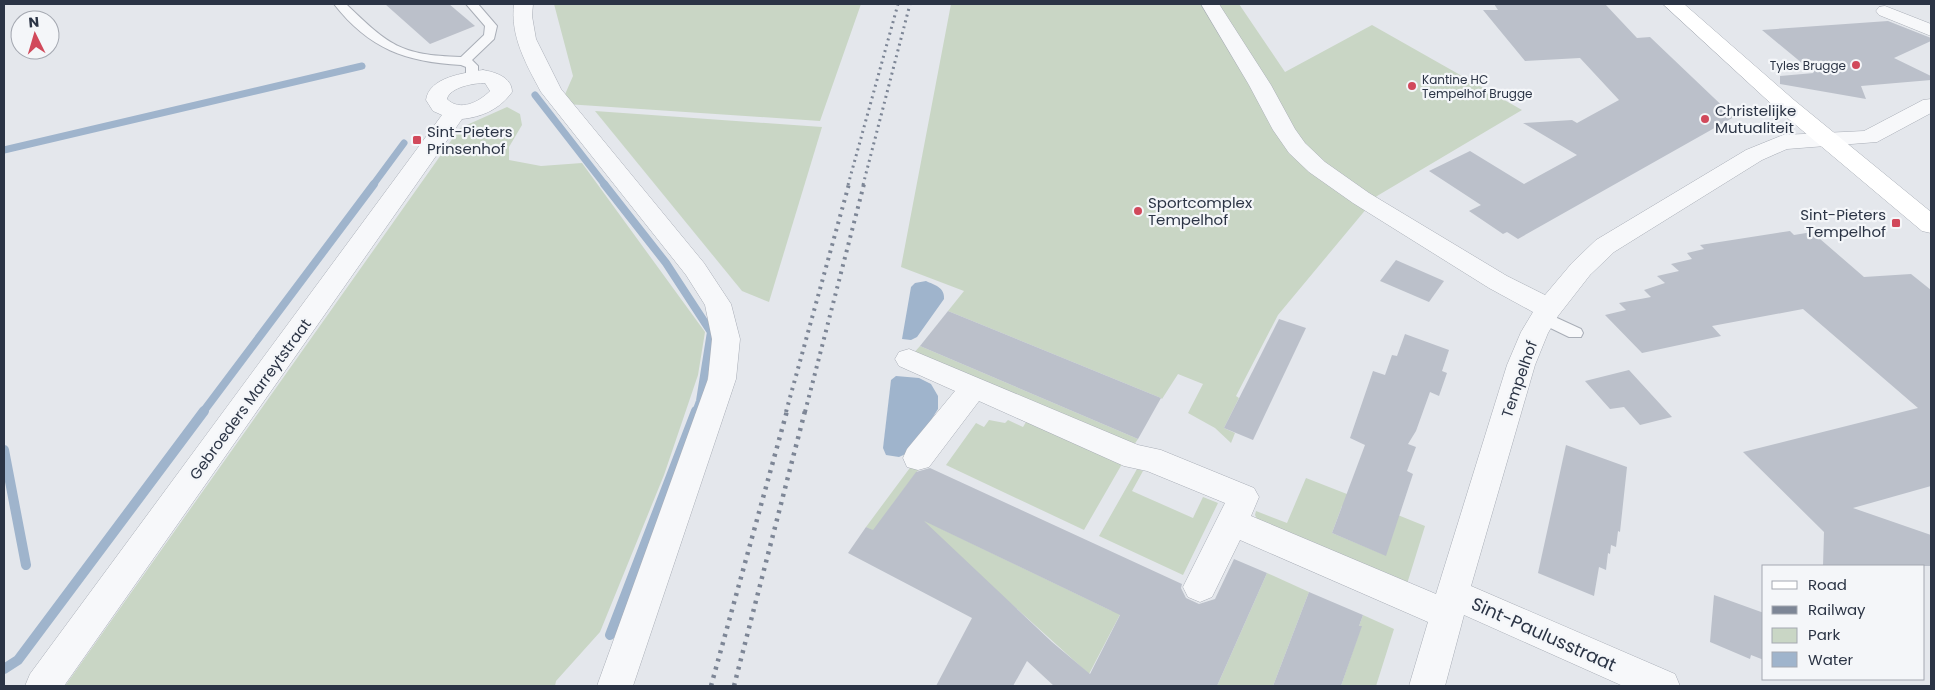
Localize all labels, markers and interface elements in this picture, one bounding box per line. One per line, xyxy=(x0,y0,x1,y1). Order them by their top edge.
north arrow xyxy=(10,10,60,60)
text: N xyxy=(28,12,40,32)
place label: Tyles Brugge xyxy=(1770,57,1846,74)
marker: Tyles Brugge xyxy=(1850,59,1862,71)
place label: Kantine HC Tempelhof Brugge xyxy=(1422,71,1533,102)
marker: Kantine HC Tempelhof Brugge xyxy=(1406,80,1418,92)
place label: Christelijke Mutualiteit xyxy=(1715,100,1796,138)
marker: Christelijke Mutualiteit xyxy=(1699,113,1711,125)
place label: Sint-Pieters Prinsenhof xyxy=(427,121,513,159)
marker: Sint-Pieters Prinsenhof xyxy=(411,134,423,146)
place label: Sportcomplex Tempelhof xyxy=(1148,192,1252,230)
place label: Sint-Pieters Tempelhof xyxy=(1800,204,1886,242)
marker: Sportcomplex Tempelhof xyxy=(1132,205,1144,217)
marker: Sint-Pieters Tempelhof xyxy=(1890,217,1902,229)
street label: Gebroeders Marreytstraat xyxy=(184,314,316,484)
street label: Tempelhof xyxy=(1496,338,1542,420)
legend xyxy=(1762,565,1925,680)
text: Road xyxy=(1808,574,1847,595)
street label: Sint-Paulusstraat xyxy=(1468,591,1620,677)
text: Railway xyxy=(1808,599,1866,620)
text: Park xyxy=(1808,624,1840,645)
text: Water xyxy=(1808,649,1854,670)

